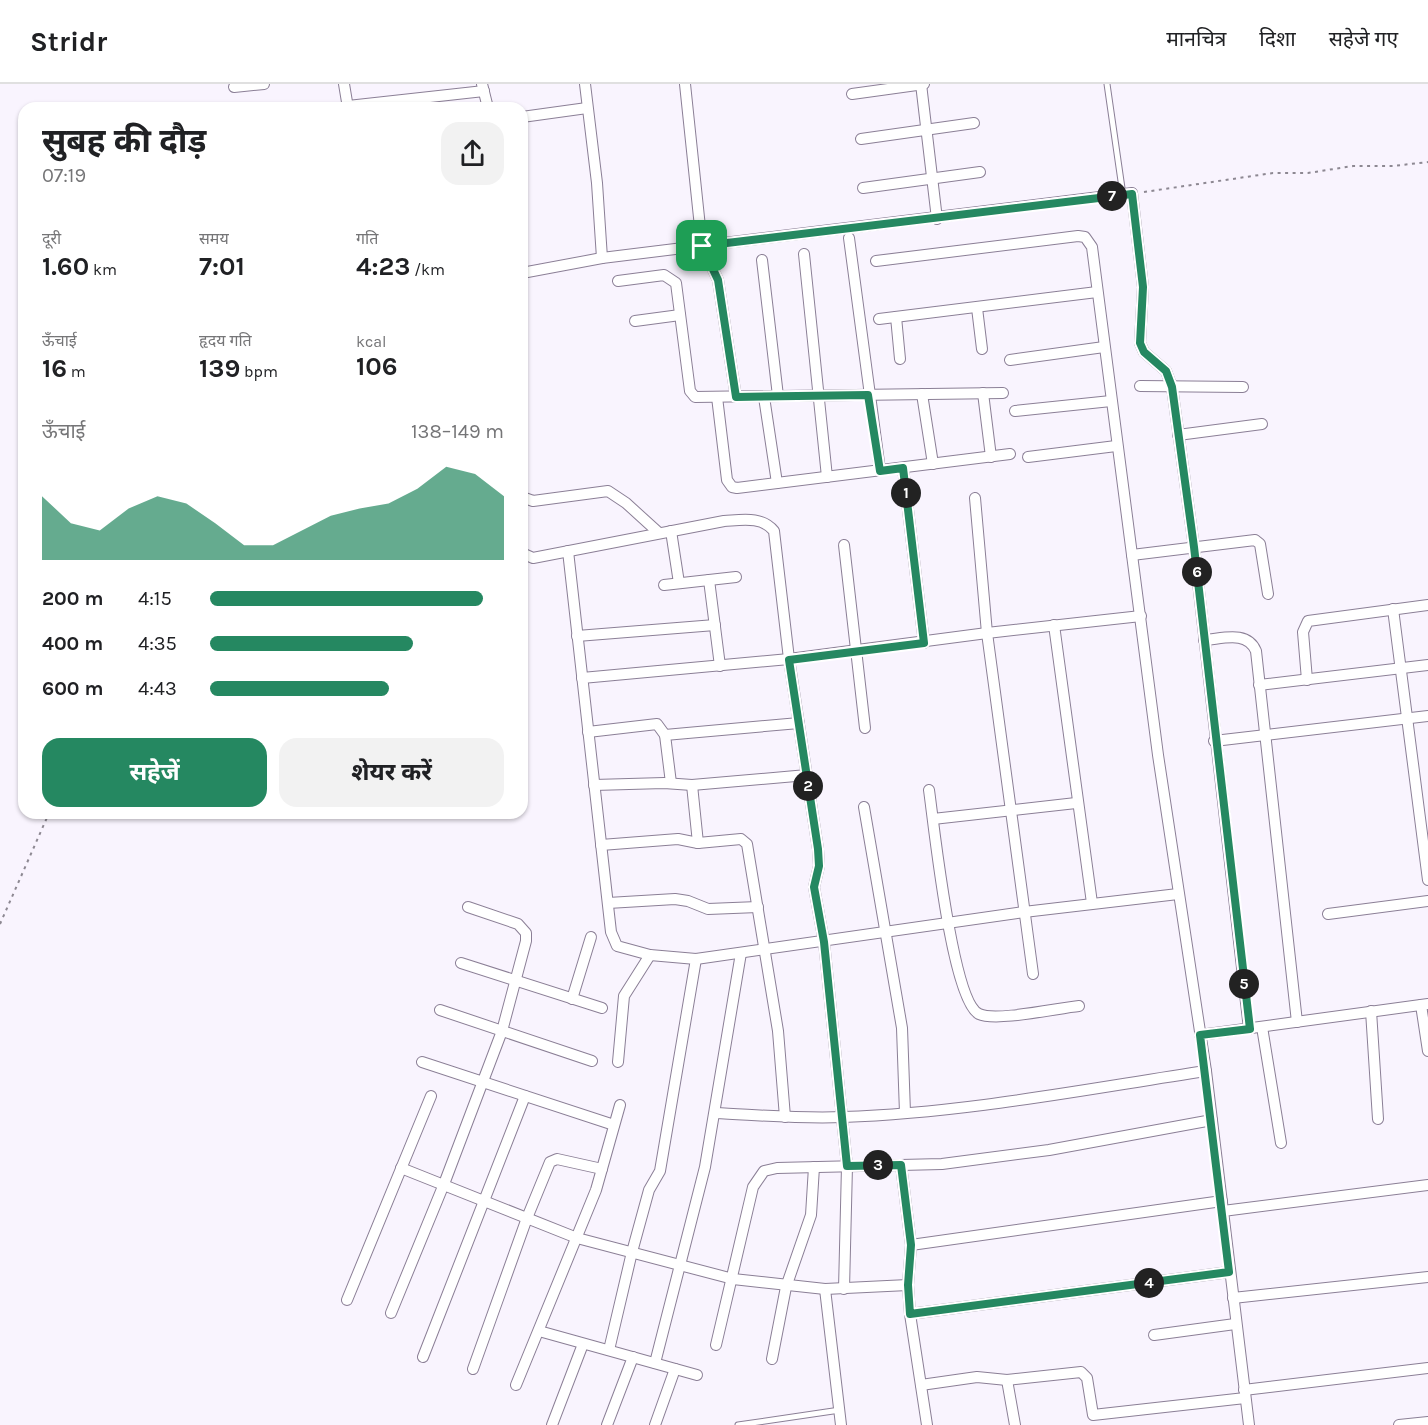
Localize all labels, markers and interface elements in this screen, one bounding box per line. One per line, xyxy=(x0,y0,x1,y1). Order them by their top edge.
text: Stridr xyxy=(30,25,107,58)
text: मानचित्र xyxy=(1166,27,1226,51)
text: दिशा xyxy=(1259,27,1296,51)
text: सहेजे गए xyxy=(1329,27,1398,51)
text: सुबह की दौड़ xyxy=(42,122,206,160)
button: share xyxy=(441,122,504,185)
text: 07:19 xyxy=(42,164,86,187)
pin: 7 xyxy=(1097,181,1127,211)
text: 7 xyxy=(1108,186,1116,205)
pin xyxy=(676,220,727,271)
text: दूरी xyxy=(42,229,61,248)
text: समय xyxy=(199,229,229,248)
text: गति xyxy=(356,229,378,248)
icon: arrive xyxy=(685,229,718,262)
text: 1.60 xyxy=(42,251,89,282)
text: 7:01 xyxy=(199,251,245,282)
text: 4:23 xyxy=(356,251,410,282)
text: km xyxy=(89,260,117,279)
text: /km xyxy=(410,260,445,279)
text: ऊँचाई xyxy=(42,331,77,350)
text: हृदय गति xyxy=(199,331,252,350)
text: kcal xyxy=(356,332,387,351)
text: 106 xyxy=(356,351,398,382)
text: 16 xyxy=(42,353,67,384)
text: 139 xyxy=(199,353,240,384)
text: m xyxy=(67,362,86,381)
text: bpm xyxy=(240,362,278,381)
text: ऊँचाई xyxy=(42,420,85,443)
text: 138–149 m xyxy=(411,420,504,443)
pin: 1 xyxy=(891,478,921,508)
text: 1 xyxy=(903,483,909,502)
pin: 6 xyxy=(1182,557,1212,587)
text: 6 xyxy=(1192,562,1202,581)
text: 200 m xyxy=(42,587,103,610)
text: 4:15 xyxy=(138,587,172,610)
text: 400 m xyxy=(42,632,103,655)
text: 4:35 xyxy=(138,632,177,655)
text: 600 m xyxy=(42,677,103,700)
text: 4:43 xyxy=(138,677,177,700)
button: सहेजें xyxy=(42,738,267,807)
button: शेयर करें xyxy=(279,738,504,807)
pin: 2 xyxy=(793,771,823,801)
text: 2 xyxy=(803,776,813,795)
pin: 5 xyxy=(1229,969,1259,999)
text: 5 xyxy=(1239,974,1249,993)
pin: 3 xyxy=(863,1150,893,1180)
text: 3 xyxy=(873,1155,883,1174)
pin: 4 xyxy=(1134,1268,1164,1298)
text: 4 xyxy=(1144,1273,1154,1292)

